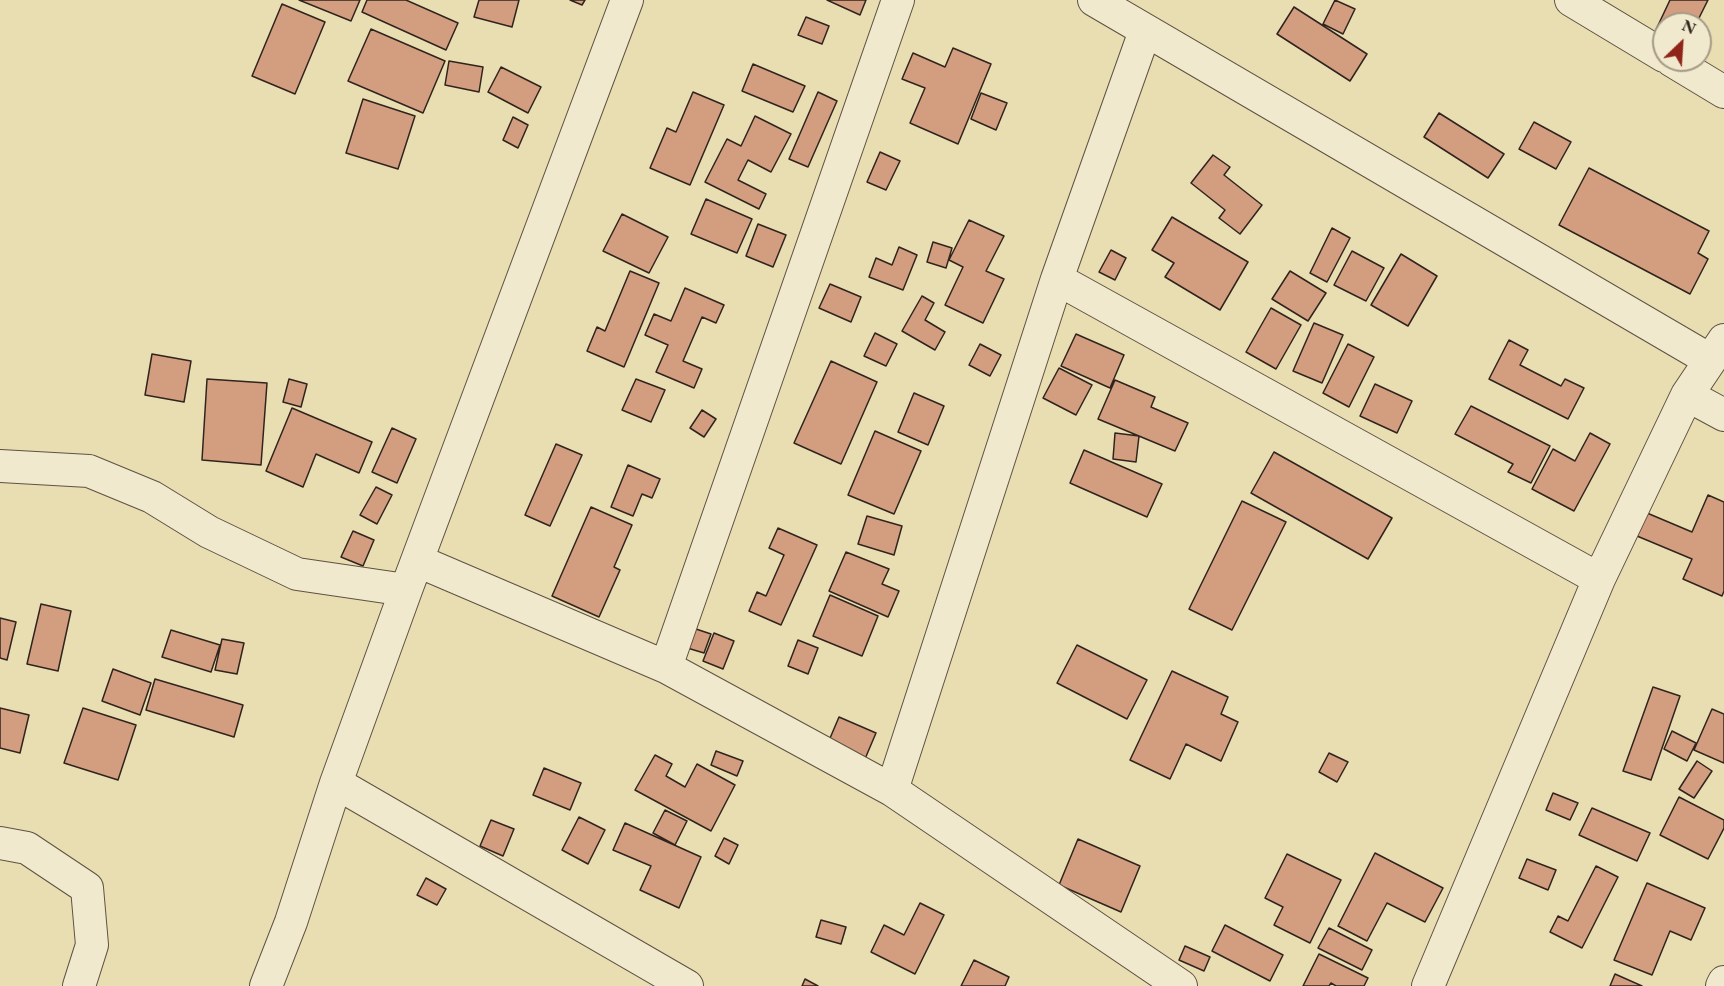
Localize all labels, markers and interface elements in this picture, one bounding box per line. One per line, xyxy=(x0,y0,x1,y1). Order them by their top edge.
north arrow xyxy=(1652,12,1712,72)
text: N xyxy=(1679,15,1699,39)

